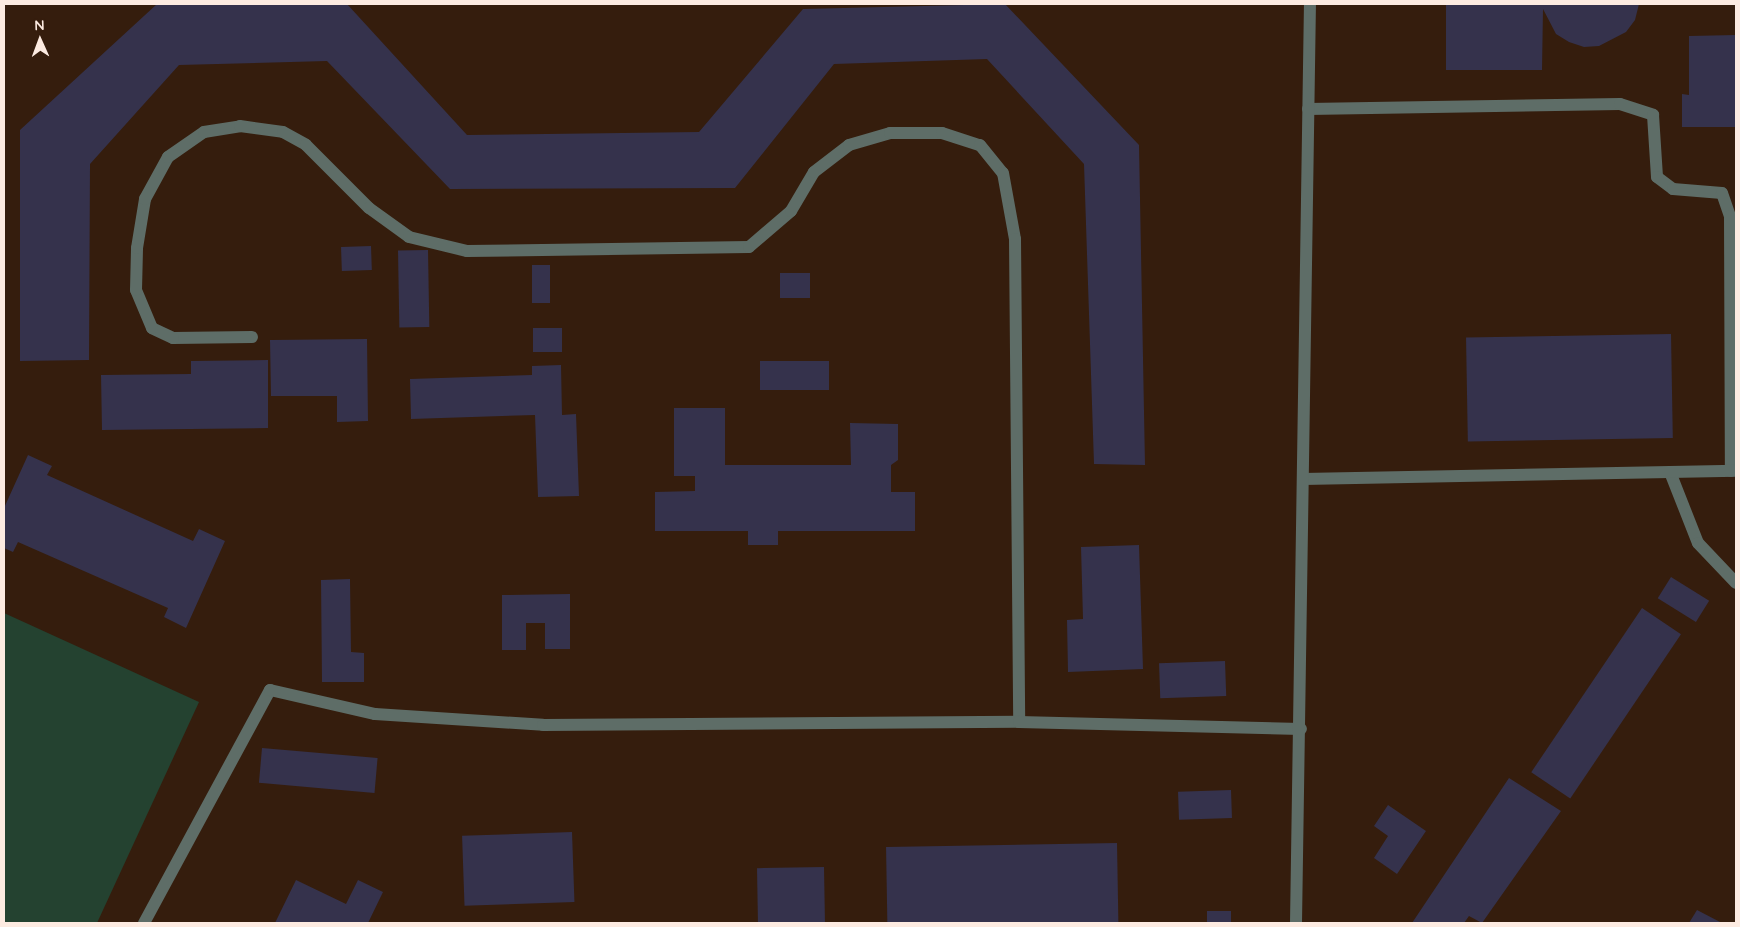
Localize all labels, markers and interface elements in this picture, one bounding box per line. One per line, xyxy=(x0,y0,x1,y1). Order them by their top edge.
north arrow xyxy=(15,15,65,65)
text: N xyxy=(34,16,45,34)

